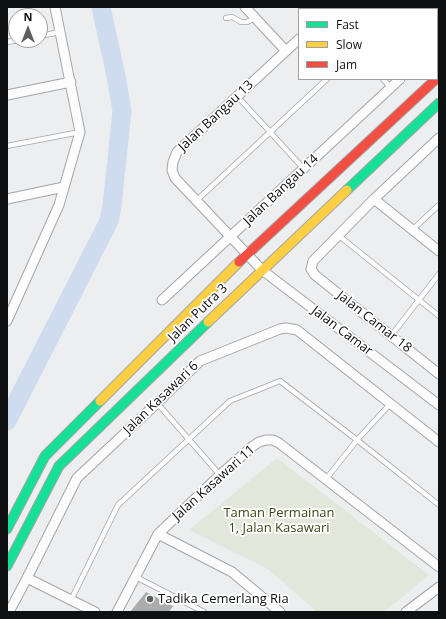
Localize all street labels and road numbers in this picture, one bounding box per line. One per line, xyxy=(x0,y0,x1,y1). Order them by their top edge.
street label: Jalan Bangau 13 xyxy=(175,77,257,155)
street label: Jalan Bangau 14 xyxy=(240,151,322,229)
street label: Jalan Putra 3 xyxy=(165,281,231,345)
street label: Jalan Camar 18 xyxy=(333,288,415,356)
street label: Jalan Camar xyxy=(308,303,376,359)
street label: Jalan Kasawari 6 xyxy=(120,358,202,438)
street label: Jalan Kasawari 11 xyxy=(170,442,258,524)

